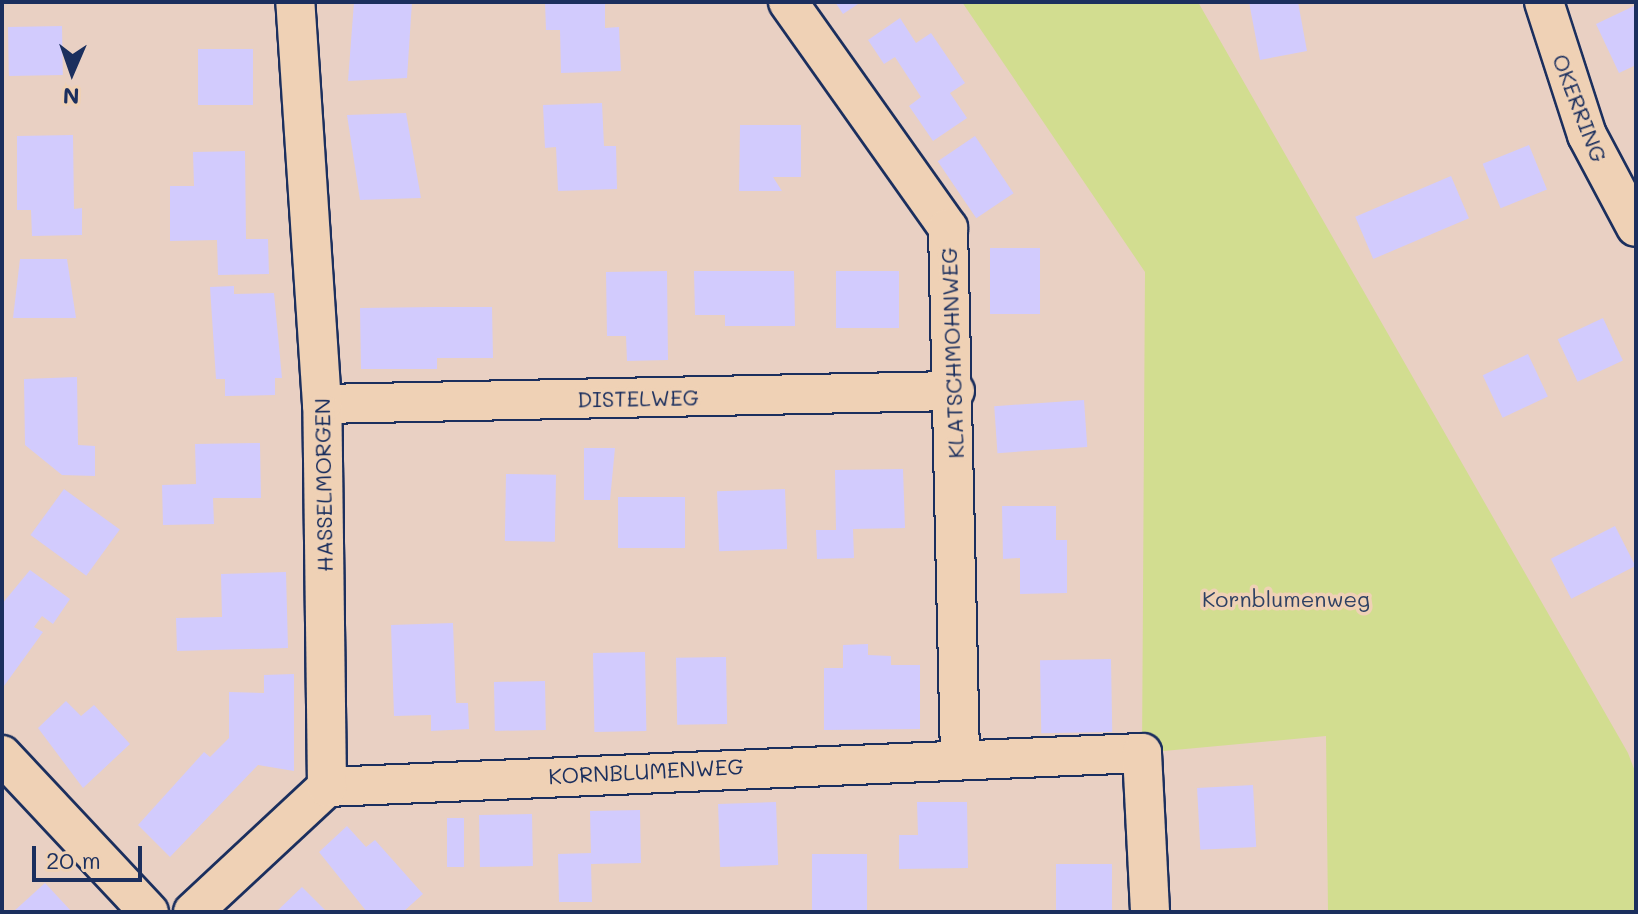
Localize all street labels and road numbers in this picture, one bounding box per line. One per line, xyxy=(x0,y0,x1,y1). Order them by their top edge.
street label: OKERRING xyxy=(1547,50,1613,166)
street label: KLATSCHMOHNWEG xyxy=(935,247,969,459)
street label: DISTELWEG xyxy=(577,384,699,412)
street label: HASSELMORGEN xyxy=(308,398,338,572)
street label: KORNBLUMENWEG xyxy=(548,753,744,789)

